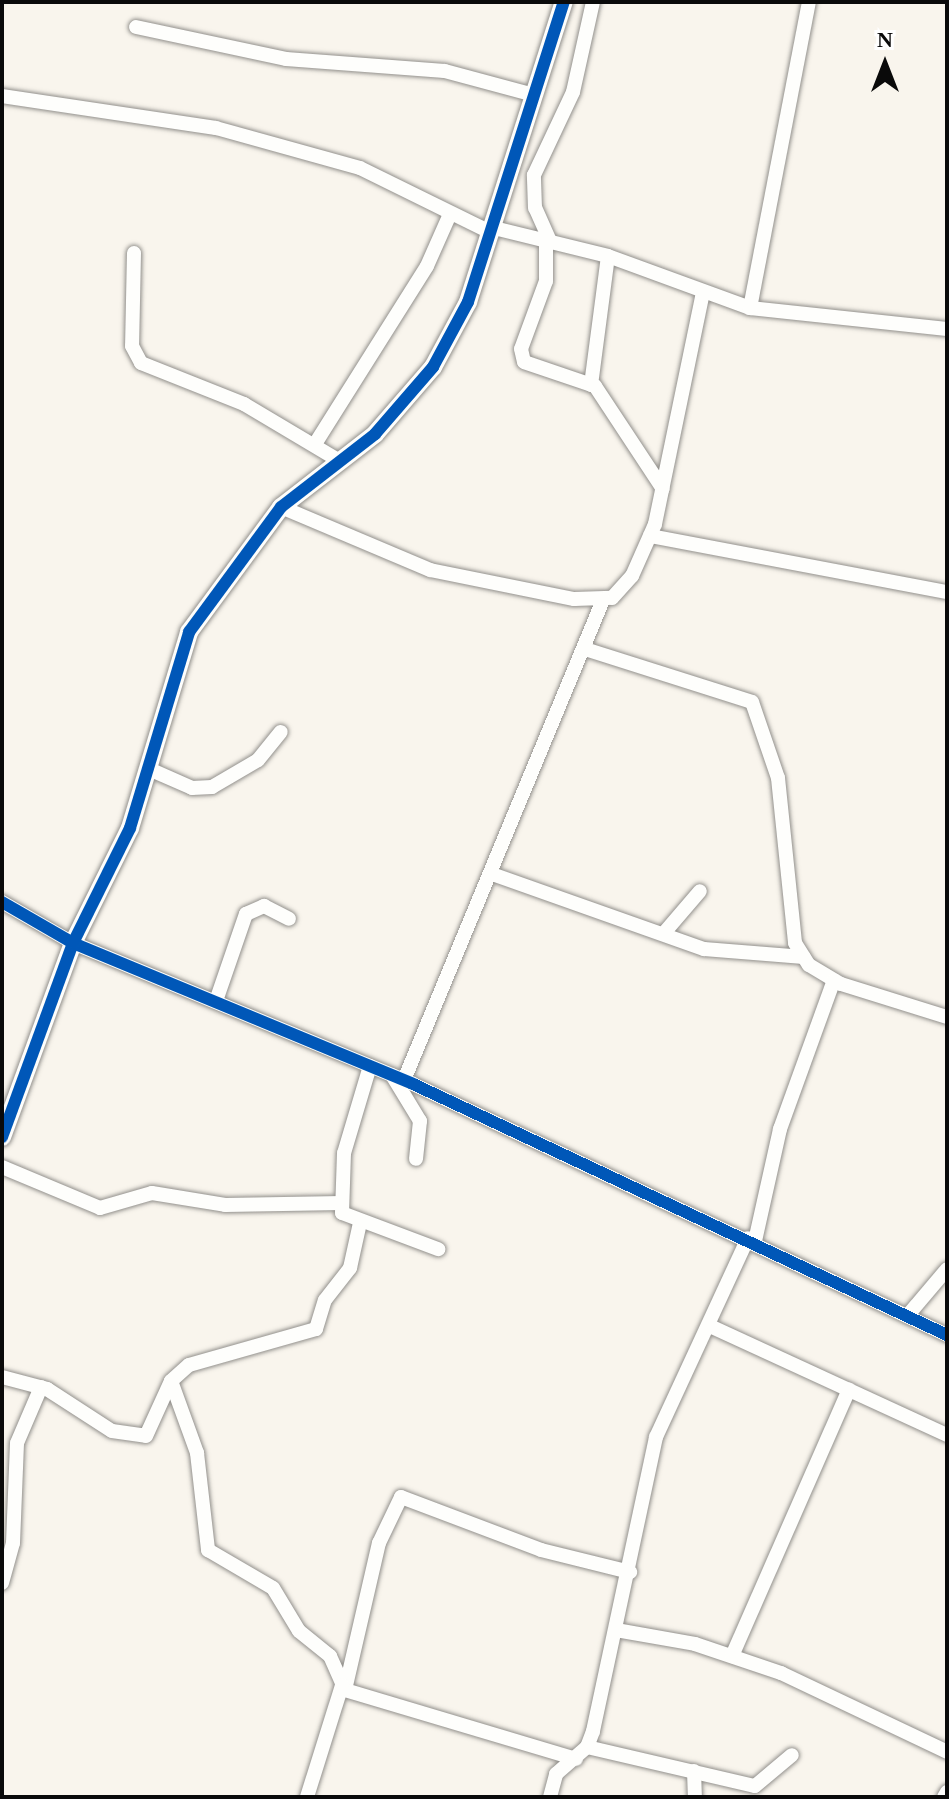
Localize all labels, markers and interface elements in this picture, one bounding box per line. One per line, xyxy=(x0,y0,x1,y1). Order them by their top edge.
north arrow xyxy=(845,24,925,104)
text: N xyxy=(877,27,893,52)

